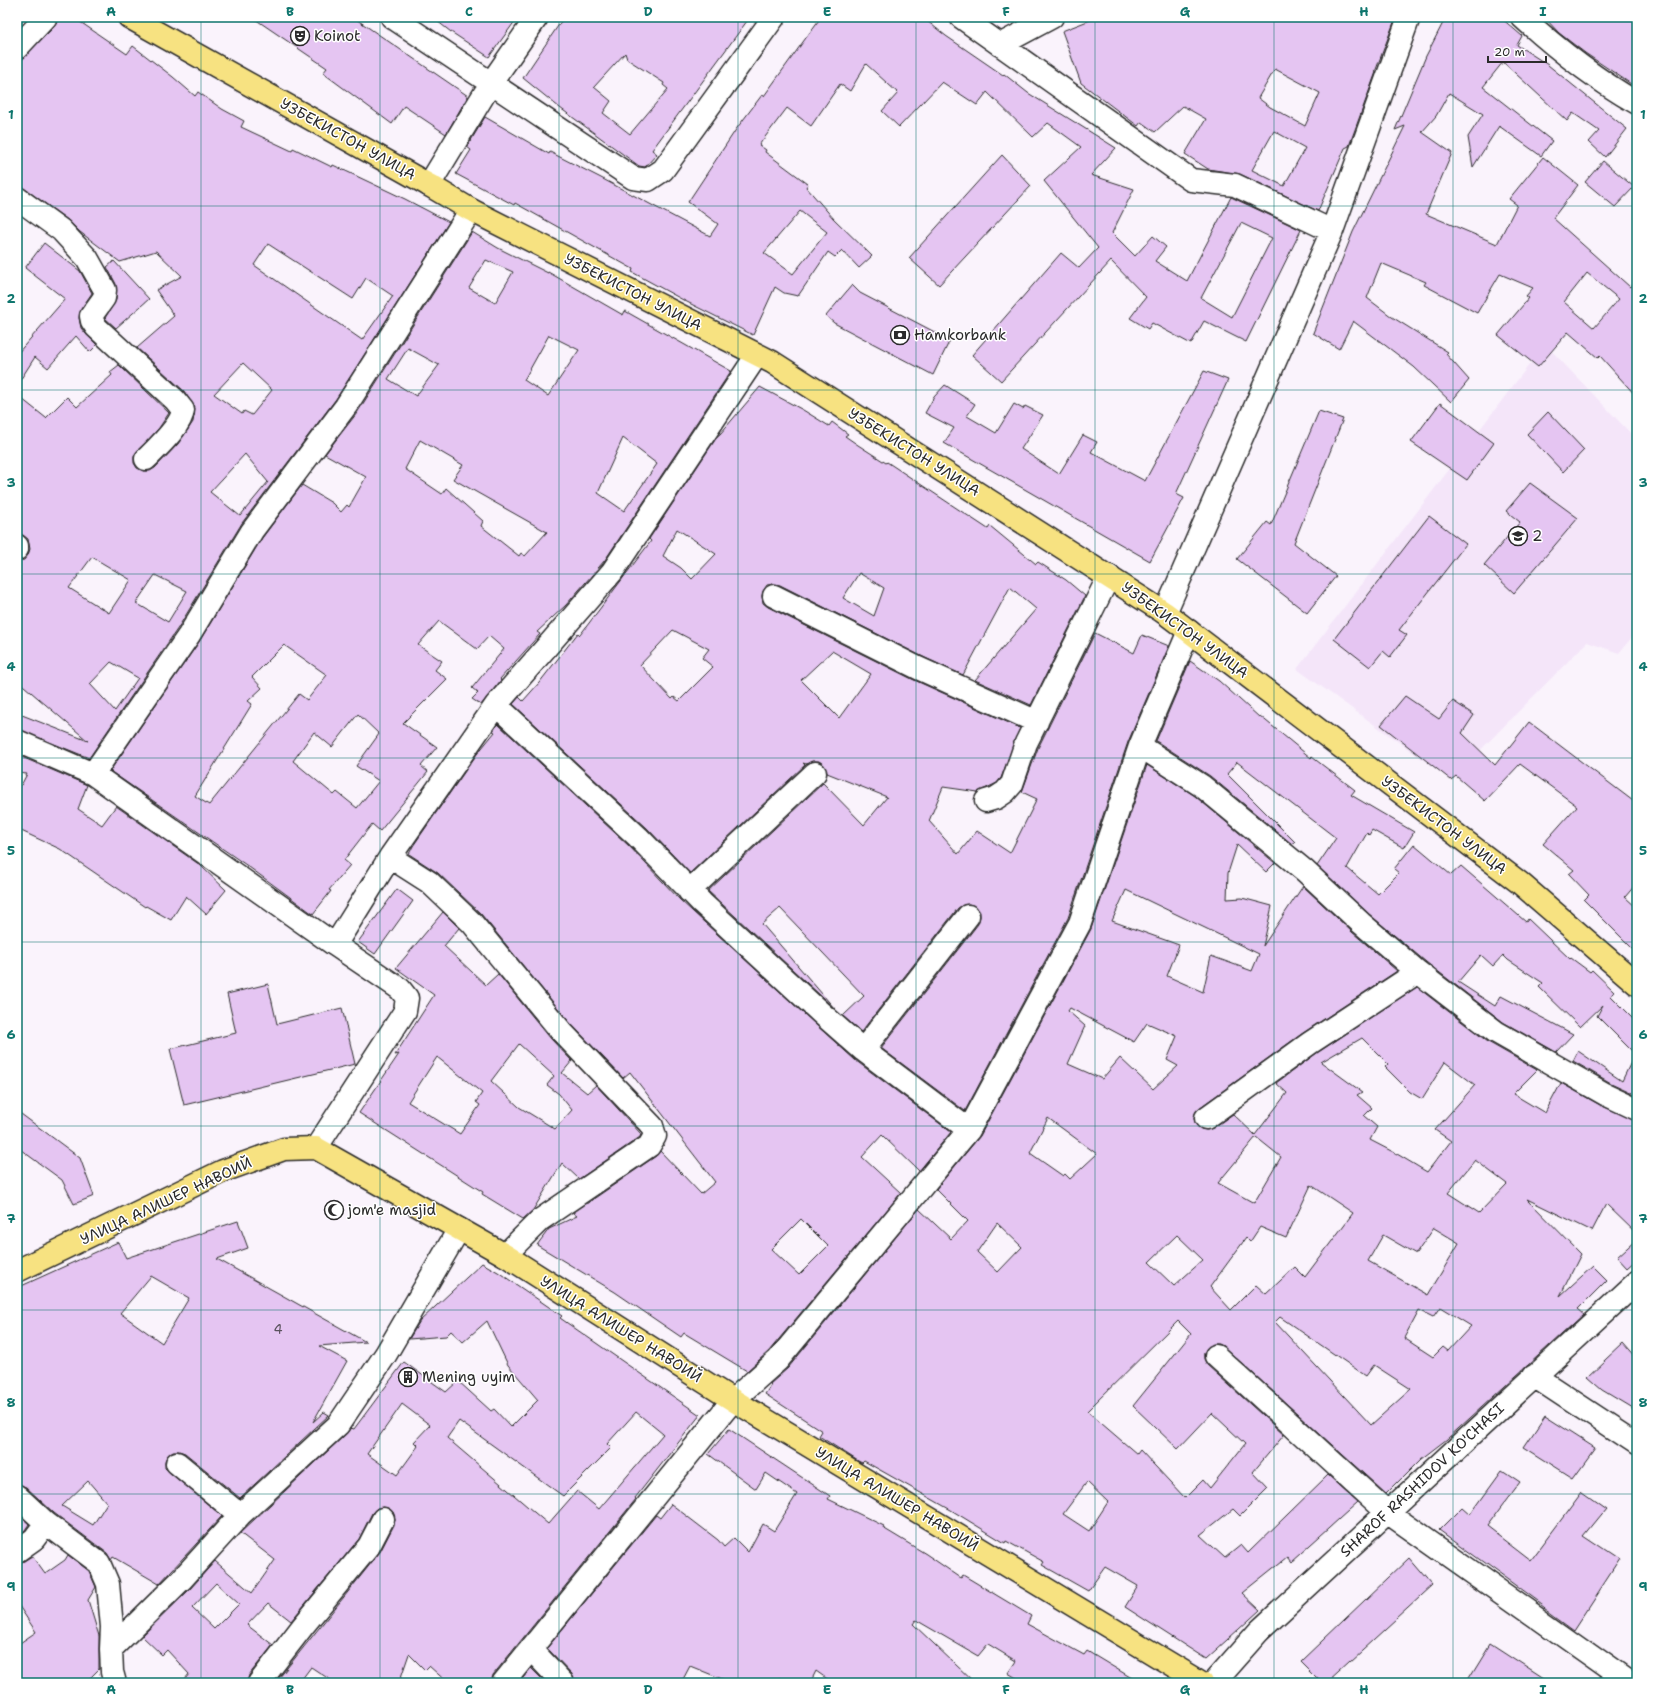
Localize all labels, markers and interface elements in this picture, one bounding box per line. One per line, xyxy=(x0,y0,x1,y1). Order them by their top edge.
text: A xyxy=(106,3,116,20)
text: B xyxy=(286,3,294,20)
text: C xyxy=(465,3,473,20)
text: D xyxy=(643,3,653,20)
text: E xyxy=(823,3,832,20)
text: F xyxy=(1002,3,1010,20)
text: G xyxy=(1180,3,1191,20)
text: H xyxy=(1359,3,1369,20)
text: I xyxy=(1539,3,1547,20)
theatre icon: Koinot xyxy=(289,25,311,47)
place label: Koinot xyxy=(314,26,361,46)
scale bar xyxy=(1488,38,1546,64)
text: 20 m xyxy=(1494,44,1525,60)
street label: УЗБЕКИСТОН УЛИЦА xyxy=(277,93,419,185)
text: 1 xyxy=(8,106,14,123)
text: 1 xyxy=(1640,106,1646,123)
street label: УЗБЕКИСТОН УЛИЦА xyxy=(561,249,705,335)
text: 2 xyxy=(6,290,16,307)
text: 2 xyxy=(1638,290,1648,307)
bank icon: Hamkorbank xyxy=(889,324,911,346)
place label: Hamkorbank xyxy=(914,325,1006,345)
street label: УЗБЕКИСТОН УЛИЦА xyxy=(844,403,984,501)
text: 3 xyxy=(6,474,16,491)
text: 3 xyxy=(1638,474,1648,491)
school or university icon: 2 xyxy=(1507,525,1529,547)
place label: 2 xyxy=(1532,526,1543,546)
street label: УЗБЕКИСТОН УЛИЦА xyxy=(1118,577,1252,683)
text: 4 xyxy=(6,658,16,675)
text: 4 xyxy=(1638,658,1648,675)
street label: УЗБЕКИСТОН УЛИЦА xyxy=(1377,771,1511,879)
text: 5 xyxy=(7,842,15,859)
text: 5 xyxy=(1639,842,1647,859)
text: 6 xyxy=(6,1026,16,1043)
text: 6 xyxy=(1638,1026,1648,1043)
street label: УЛИЦА АЛИШЕР НАВОИЙ xyxy=(77,1151,255,1250)
mosque icon: jom'e masjid xyxy=(323,1199,345,1221)
place label: jom'e masjid xyxy=(347,1200,437,1220)
text: 7 xyxy=(6,1210,16,1227)
text: 7 xyxy=(1638,1210,1648,1227)
street label: УЛИЦА АЛИШЕР НАВОИЙ xyxy=(536,1270,706,1387)
house number: 4 xyxy=(273,1321,283,1338)
building icon: Mening uyim xyxy=(397,1366,419,1388)
place label: Mening uyim xyxy=(422,1367,515,1387)
text: 8 xyxy=(6,1394,16,1411)
text: 8 xyxy=(1638,1394,1648,1411)
street label: SHAROF RASHIDOV KO'CHASI xyxy=(1336,1398,1508,1562)
street label: УЛИЦА АЛИШЕР НАВОИЙ xyxy=(812,1441,983,1556)
text: 9 xyxy=(6,1578,16,1595)
text: 9 xyxy=(1638,1578,1648,1595)
text: A xyxy=(106,1681,116,1698)
text: B xyxy=(286,1681,294,1698)
text: C xyxy=(465,1681,473,1698)
text: D xyxy=(643,1681,653,1698)
text: E xyxy=(823,1681,832,1698)
text: F xyxy=(1002,1681,1010,1698)
text: G xyxy=(1180,1681,1191,1698)
text: H xyxy=(1359,1681,1369,1698)
text: I xyxy=(1539,1681,1547,1698)

